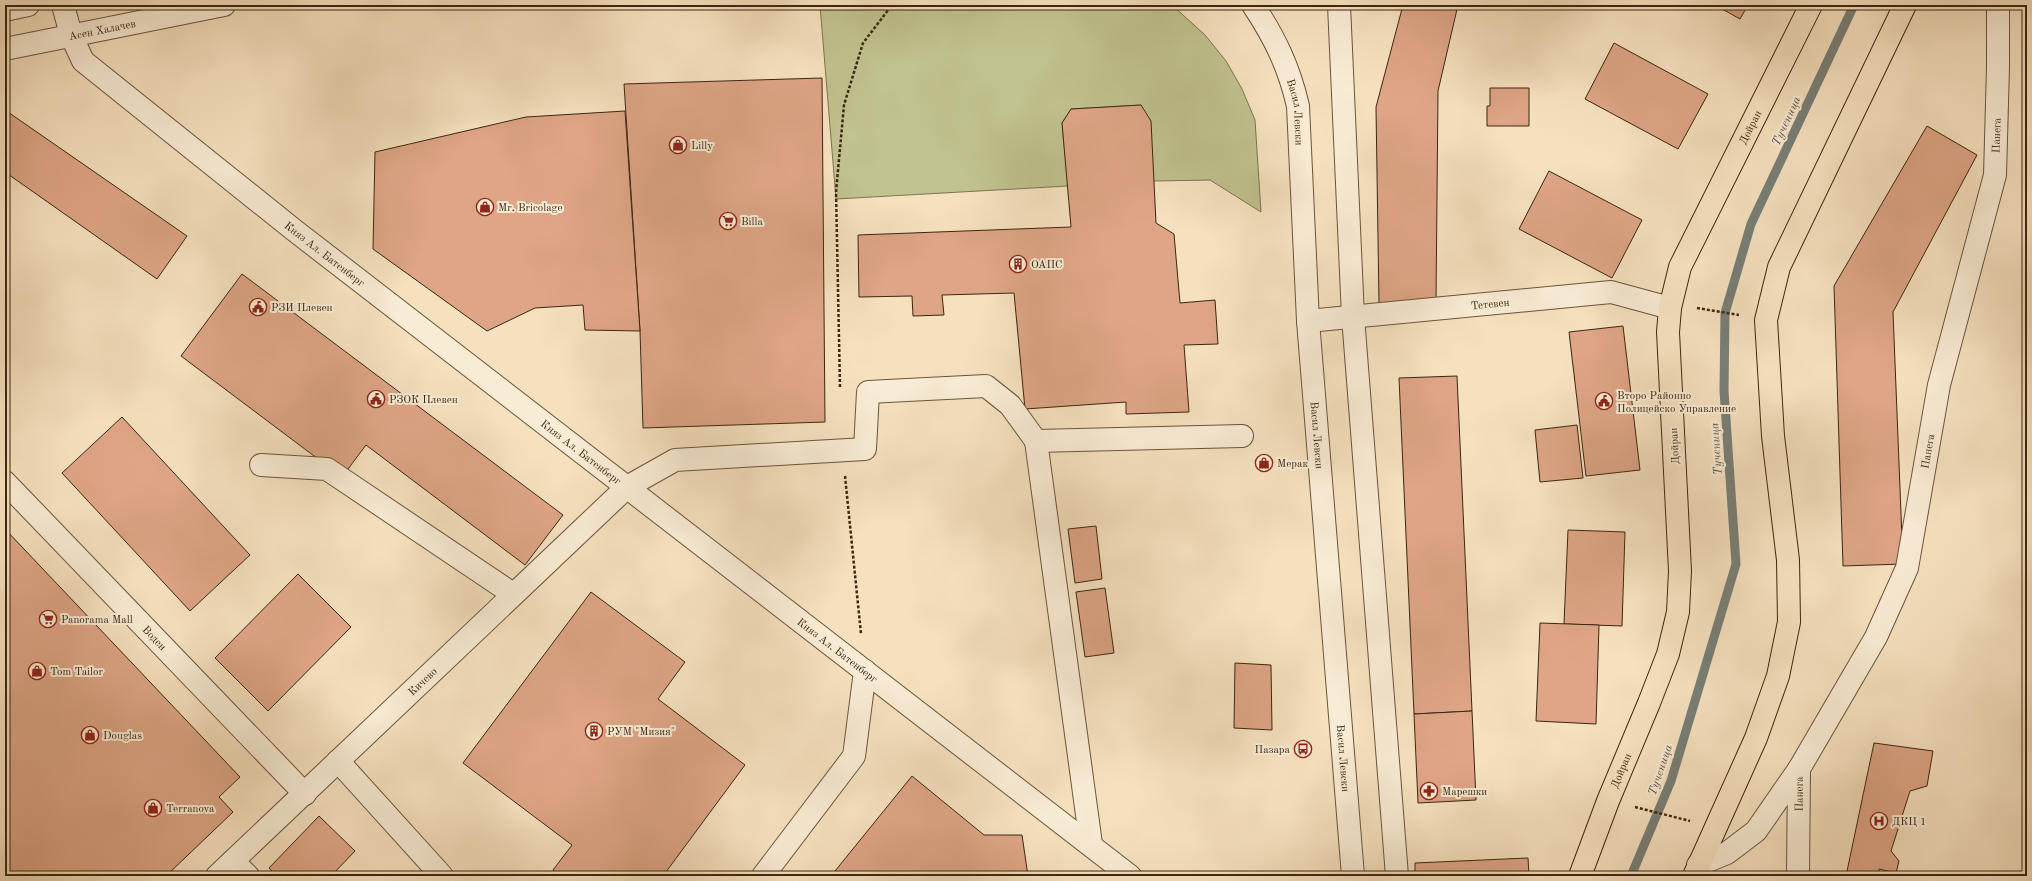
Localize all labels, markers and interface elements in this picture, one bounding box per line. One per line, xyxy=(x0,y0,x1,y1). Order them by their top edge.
street label: Асен Халачев xyxy=(68,19,137,43)
street label: Васил Левски xyxy=(1284,78,1304,146)
water label: Тученица xyxy=(1770,94,1804,148)
street label: Дойран xyxy=(1738,109,1764,147)
street label: Панега xyxy=(1992,117,2004,153)
shop icon: Lilly xyxy=(668,135,688,155)
place label: Lilly xyxy=(691,141,713,152)
shop icon: Mr. Bricolage xyxy=(475,197,495,217)
place label: Mr. Bricolage xyxy=(498,203,563,214)
supermarket icon: Billa xyxy=(718,211,738,231)
place label: Billa xyxy=(741,217,763,228)
street label: Княз Ал. Батенберг xyxy=(282,221,366,290)
building icon: ОАПС xyxy=(1008,254,1028,274)
place label: ОАПС xyxy=(1031,260,1062,271)
public building icon: РЗИ Плевен xyxy=(248,297,268,317)
street label: Тетевен xyxy=(1470,298,1510,312)
place label: РЗИ Плевен xyxy=(271,303,333,314)
public building icon: РЗОК Плевен xyxy=(366,389,386,409)
public building icon: Второ Районно Полицейско Управление xyxy=(1594,391,1614,411)
place label: Второ Районно Полицейско Управление xyxy=(1617,391,1736,415)
place label: РЗОК Плевен xyxy=(389,395,458,406)
street label: Васил Левски xyxy=(1308,401,1324,469)
street label: Княз Ал. Батенберг xyxy=(538,419,623,488)
water label: Тученица xyxy=(1709,422,1725,476)
street label: Дойран xyxy=(1669,427,1682,465)
street label: Панега xyxy=(1920,433,1937,470)
shop icon: Мерак xyxy=(1254,453,1274,473)
place label: Мерак xyxy=(1277,459,1308,470)
supermarket icon: Panorama Mall xyxy=(38,609,58,629)
place label: Panorama Mall xyxy=(61,615,133,626)
street label: Княз Ал. Батенберг xyxy=(794,617,879,686)
street label: Воден xyxy=(140,624,168,653)
shop icon: Tom Tailor xyxy=(27,661,47,681)
street label: Кичево xyxy=(407,666,440,698)
place label: Tom Tailor xyxy=(50,667,103,678)
building icon: РУМ "Мизия" xyxy=(584,721,604,741)
street label: Васил Левски xyxy=(1334,724,1350,792)
shop icon: Douglas xyxy=(80,725,100,745)
place label: РУМ "Мизия" xyxy=(607,727,675,738)
place label: Douglas xyxy=(103,731,142,742)
bus stop icon: Пазара xyxy=(1293,739,1313,759)
water label: Тученица xyxy=(1647,743,1675,797)
place label: Пазара xyxy=(1255,745,1291,756)
street label: Дойран xyxy=(1610,752,1634,790)
street label: Панега xyxy=(1795,776,1806,812)
pharmacy icon: Марешки xyxy=(1419,781,1439,801)
place label: Марешки xyxy=(1442,787,1487,798)
shop icon: Terranova xyxy=(143,798,163,818)
place label: Terranova xyxy=(166,804,215,815)
hospital icon: ДКЦ 1 xyxy=(1869,811,1889,831)
place label: ДКЦ 1 xyxy=(1892,817,1926,828)

